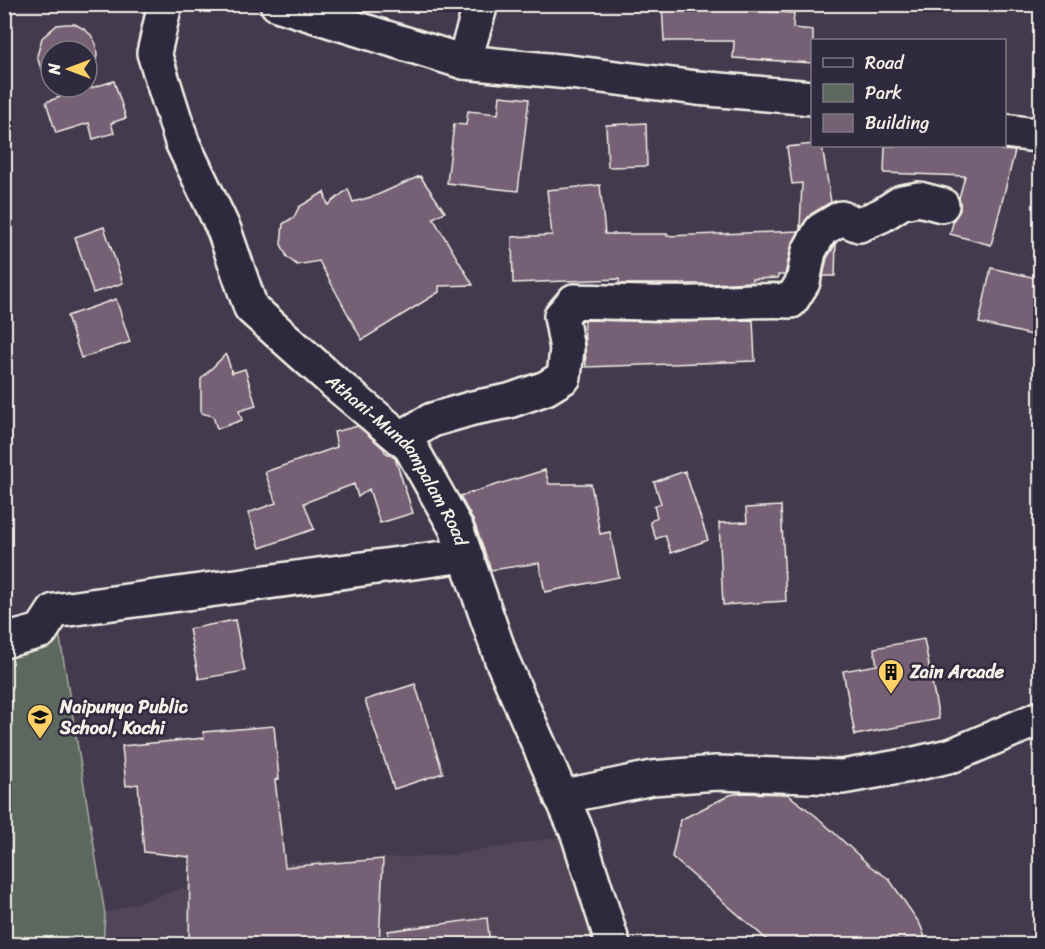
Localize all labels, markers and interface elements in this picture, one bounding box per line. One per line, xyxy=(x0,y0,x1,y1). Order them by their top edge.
north arrow xyxy=(39,39,99,99)
legend xyxy=(811,39,1006,147)
text: Road xyxy=(865,47,905,79)
text: N xyxy=(40,63,69,76)
text: Park xyxy=(865,77,902,109)
text: Building xyxy=(865,107,929,139)
street label: Athani-Mundampalam Road xyxy=(318,365,477,551)
place label: Zain Arcade xyxy=(909,656,1005,688)
building icon: Zain Arcade xyxy=(876,657,906,695)
place label: Naipunya Public School, Kochi xyxy=(59,691,189,744)
school or university icon: Naipunya Public School, Kochi xyxy=(25,702,55,740)

